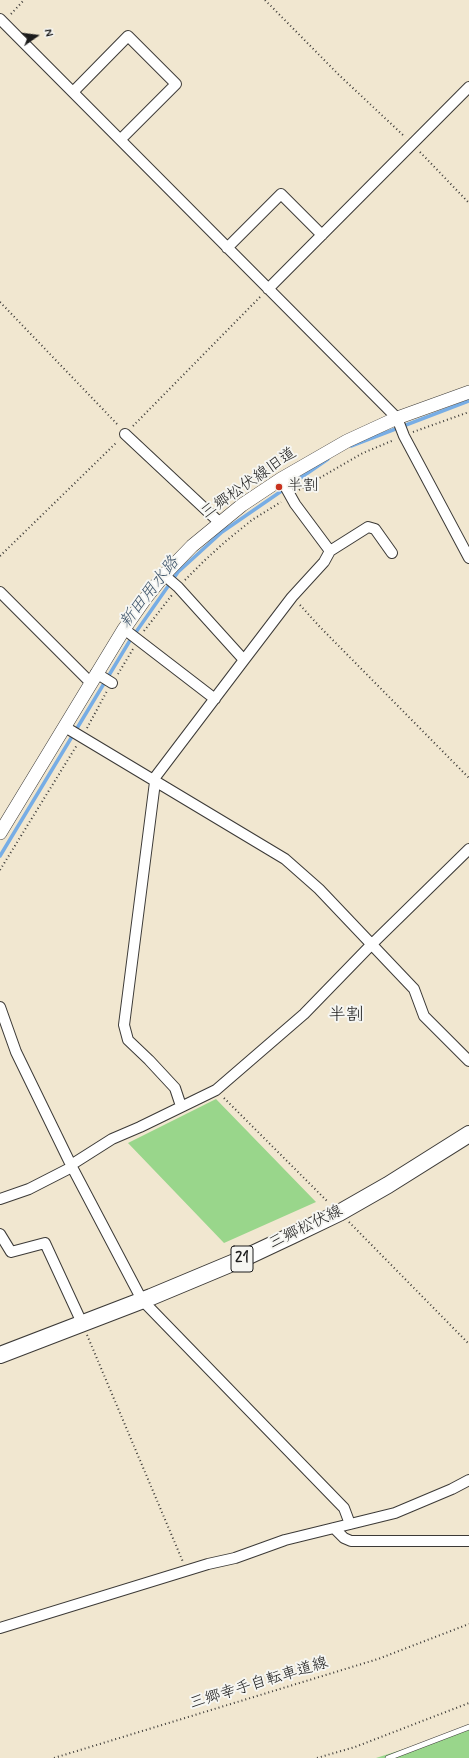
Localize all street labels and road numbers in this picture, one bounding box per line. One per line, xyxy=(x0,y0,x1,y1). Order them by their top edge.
street label: 三郷松伏線旧道 xyxy=(198,444,300,524)
street label: 三郷松伏線 xyxy=(266,1202,346,1254)
road number: 21 xyxy=(231,1246,253,1272)
street label: 三郷幸手自転車道線 xyxy=(187,1654,331,1714)

